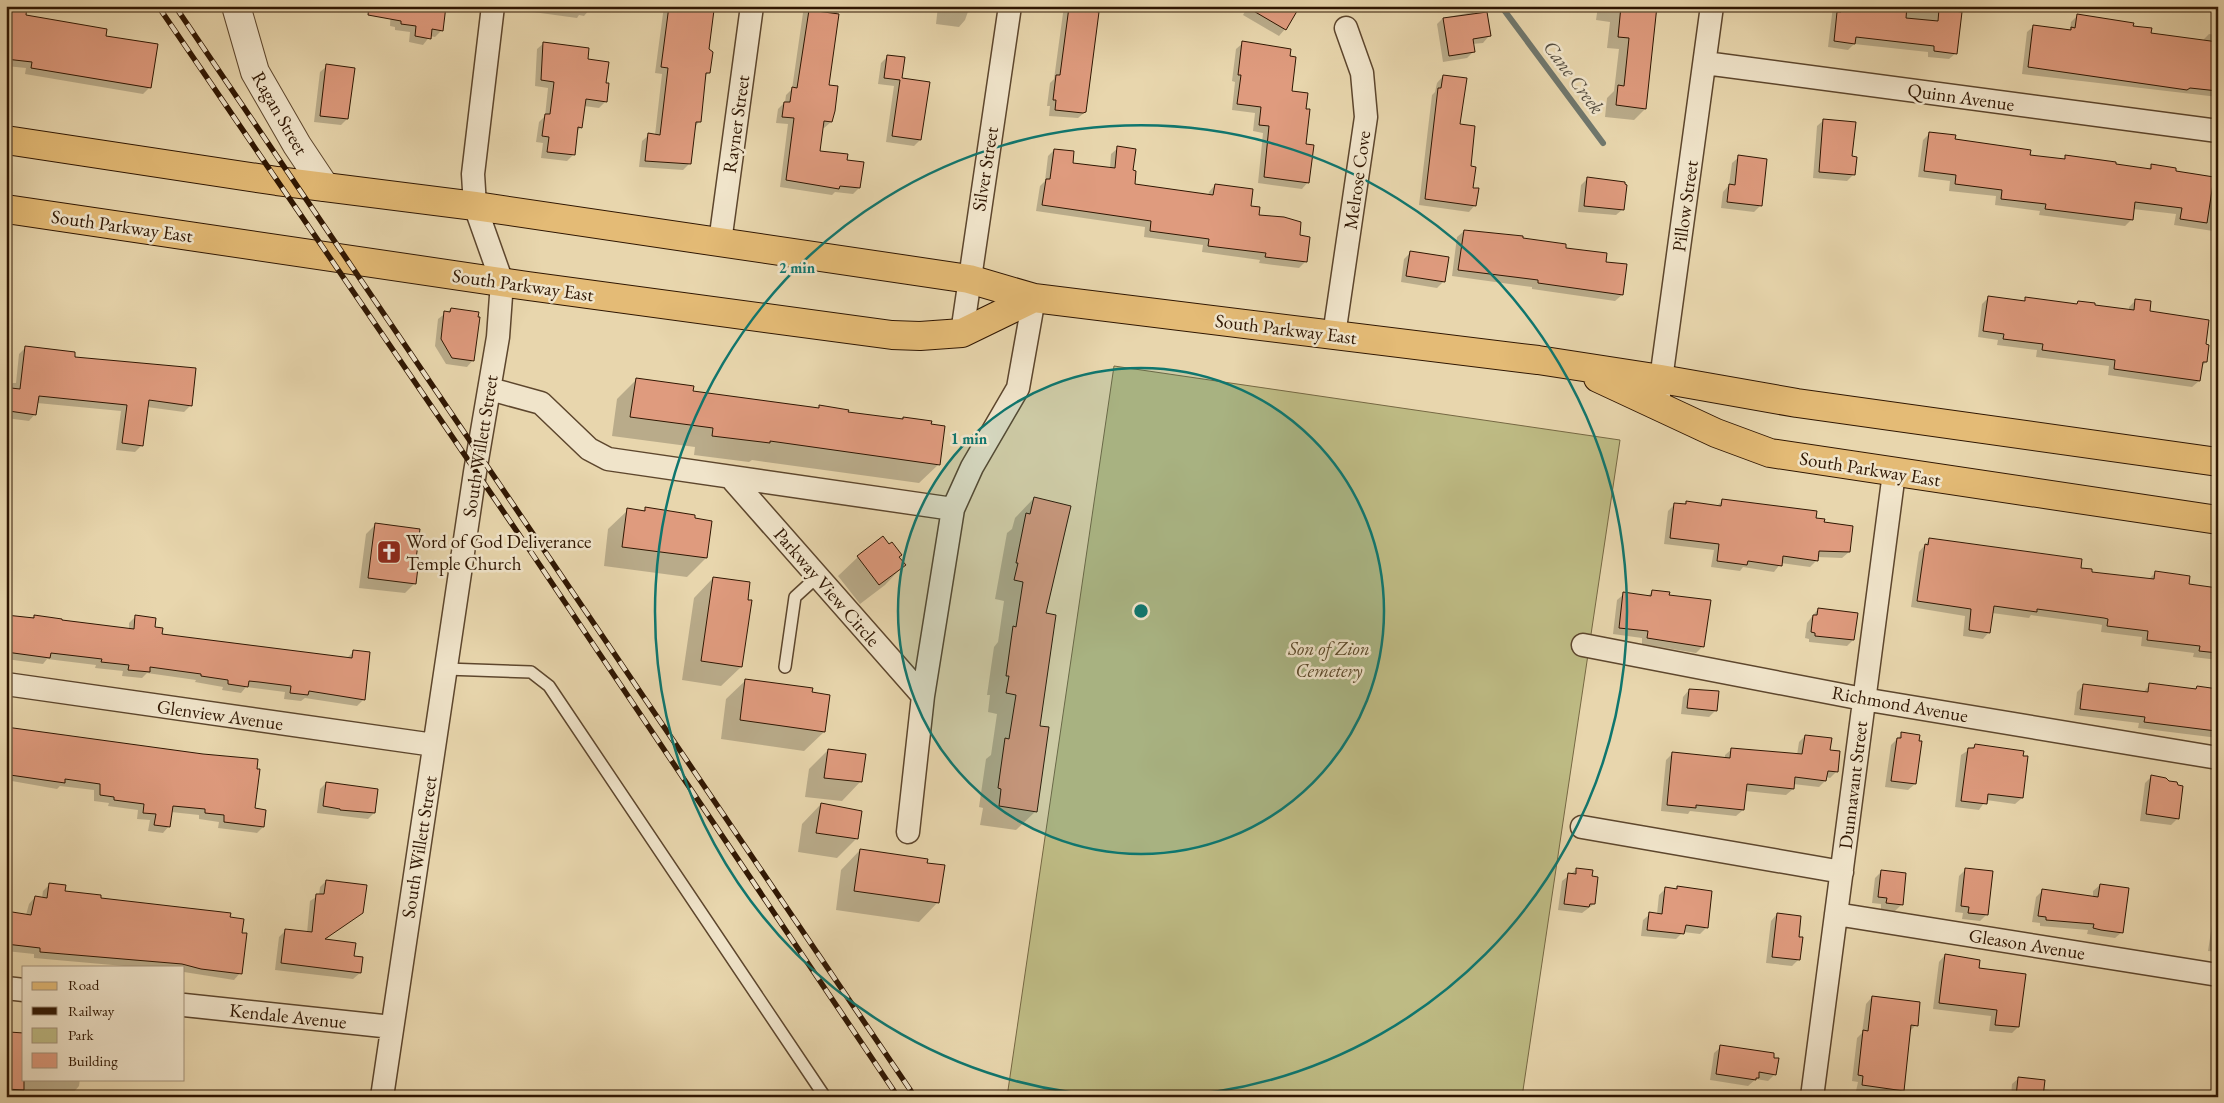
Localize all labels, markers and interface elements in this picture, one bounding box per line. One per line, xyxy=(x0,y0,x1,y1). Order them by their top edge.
water label: Cane Creek xyxy=(1538,35,1610,119)
street label: Ragan Street xyxy=(246,67,314,159)
street label: Rayner Street xyxy=(717,73,755,175)
street label: Quinn Avenue xyxy=(1906,77,2016,117)
street label: Silver Street xyxy=(966,125,1004,213)
street label: Melrose Cove xyxy=(1338,129,1376,231)
street label: Pillow Street xyxy=(1666,159,1704,253)
street label: South Parkway East xyxy=(50,204,194,248)
text: 2 min xyxy=(779,258,816,277)
street label: South Parkway East xyxy=(451,263,595,307)
street label: South Parkway East xyxy=(1214,308,1358,350)
street label: South Willett Street xyxy=(456,373,504,519)
text: 1 min xyxy=(951,429,988,448)
street label: South Parkway East xyxy=(1798,446,1942,492)
street label: Parkway View Circle xyxy=(768,522,886,652)
place label: Word of God Deliverance Temple Church xyxy=(406,529,592,576)
church icon: Word of God Deliverance Temple Church xyxy=(376,539,402,565)
centre of rings xyxy=(1132,602,1150,620)
park label: Son of Zion Cemetery xyxy=(1287,636,1370,683)
street label: Richmond Avenue xyxy=(1830,680,1970,728)
street label: Glenview Avenue xyxy=(155,694,285,736)
street label: Dunnavant Street xyxy=(1833,720,1873,850)
street label: South Willett Street xyxy=(395,774,443,920)
street label: Gleason Avenue xyxy=(1967,922,2087,966)
legend xyxy=(22,966,185,1080)
text: Road xyxy=(68,975,100,994)
street label: Kendale Avenue xyxy=(228,997,348,1035)
text: Railway xyxy=(68,1001,115,1020)
text: Park xyxy=(68,1025,95,1044)
text: Building xyxy=(68,1051,118,1070)

